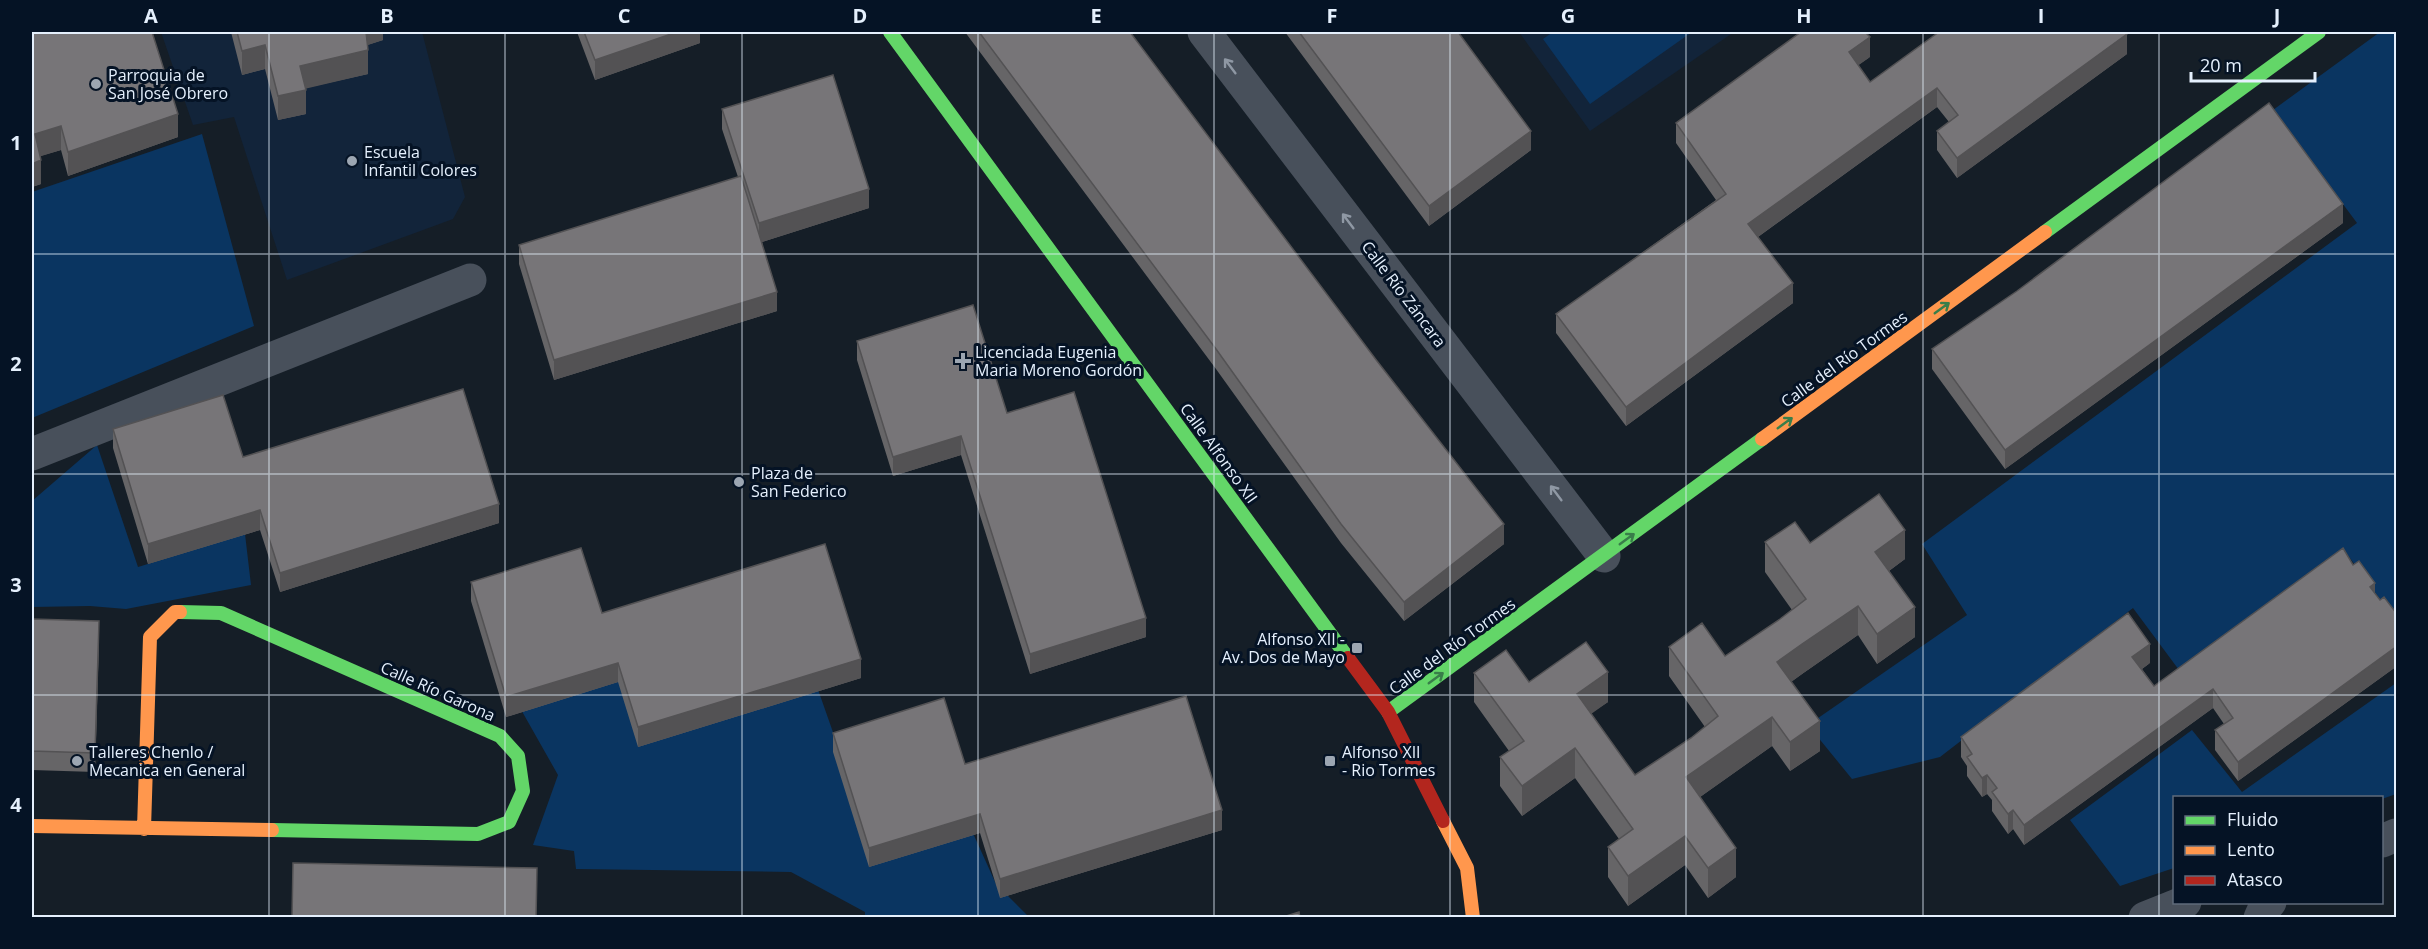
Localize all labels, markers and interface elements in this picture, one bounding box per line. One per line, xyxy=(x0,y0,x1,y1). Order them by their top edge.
text: A xyxy=(144,2,158,29)
text: B xyxy=(380,2,394,29)
text: C xyxy=(618,2,631,29)
text: D xyxy=(853,2,867,29)
text: E xyxy=(1090,2,1102,29)
text: F xyxy=(1327,2,1337,29)
text: G xyxy=(1561,2,1575,29)
text: H xyxy=(1796,2,1812,29)
text: I xyxy=(2038,2,2044,29)
text: J xyxy=(2272,2,2280,29)
scale bar xyxy=(2191,45,2316,83)
text: 20 m xyxy=(2200,53,2242,77)
one-way arrow xyxy=(1224,58,1236,74)
place label: Parroquia de San José Obrero xyxy=(108,64,228,104)
marker: Parroquia de San José Obrero xyxy=(89,77,103,91)
text: 1 xyxy=(10,129,22,156)
place label: Escuela Infantil Colores xyxy=(364,141,477,181)
marker: Escuela Infantil Colores xyxy=(345,154,359,168)
one-way arrow xyxy=(1342,213,1355,229)
street label: Calle Río Záncara xyxy=(1357,236,1451,352)
one-way arrow xyxy=(1934,302,1950,315)
street label: Calle del Río Tormes xyxy=(1776,306,1912,412)
place label: Licenciada Eugenia Maria Moreno Gordón xyxy=(975,341,1142,381)
text: 2 xyxy=(10,350,22,377)
marker: Licenciada Eugenia Maria Moreno Gordón xyxy=(956,354,970,368)
street label: Calle Alfonso XII xyxy=(1175,398,1263,508)
one-way arrow xyxy=(1776,417,1792,429)
place label: Plaza de San Federico xyxy=(751,462,847,502)
marker: Plaza de San Federico xyxy=(732,475,746,489)
one-way arrow xyxy=(1549,485,1562,501)
one-way arrow xyxy=(1619,532,1635,545)
text: 3 xyxy=(10,571,22,598)
street label: Calle del Río Tormes xyxy=(1384,593,1520,699)
place label: Alfonso XII - Av. Dos de Mayo xyxy=(1222,628,1345,668)
marker: Alfonso XII - Av. Dos de Mayo xyxy=(1350,641,1364,655)
street label: Calle Río Garona xyxy=(377,656,499,726)
one-way arrow xyxy=(1427,672,1443,684)
place label: Talleres Chenlo / Mecanica en General xyxy=(89,741,245,781)
place label: Alfonso XII - Rio Tormes xyxy=(1342,741,1435,781)
marker: Talleres Chenlo / Mecanica en General xyxy=(70,754,84,768)
marker: Alfonso XII - Rio Tormes xyxy=(1323,754,1337,768)
text: 4 xyxy=(10,791,22,818)
legend xyxy=(2173,796,2383,904)
text: Fluido xyxy=(2227,807,2278,831)
text: Lento xyxy=(2227,837,2275,861)
text: Atasco xyxy=(2227,867,2283,891)

